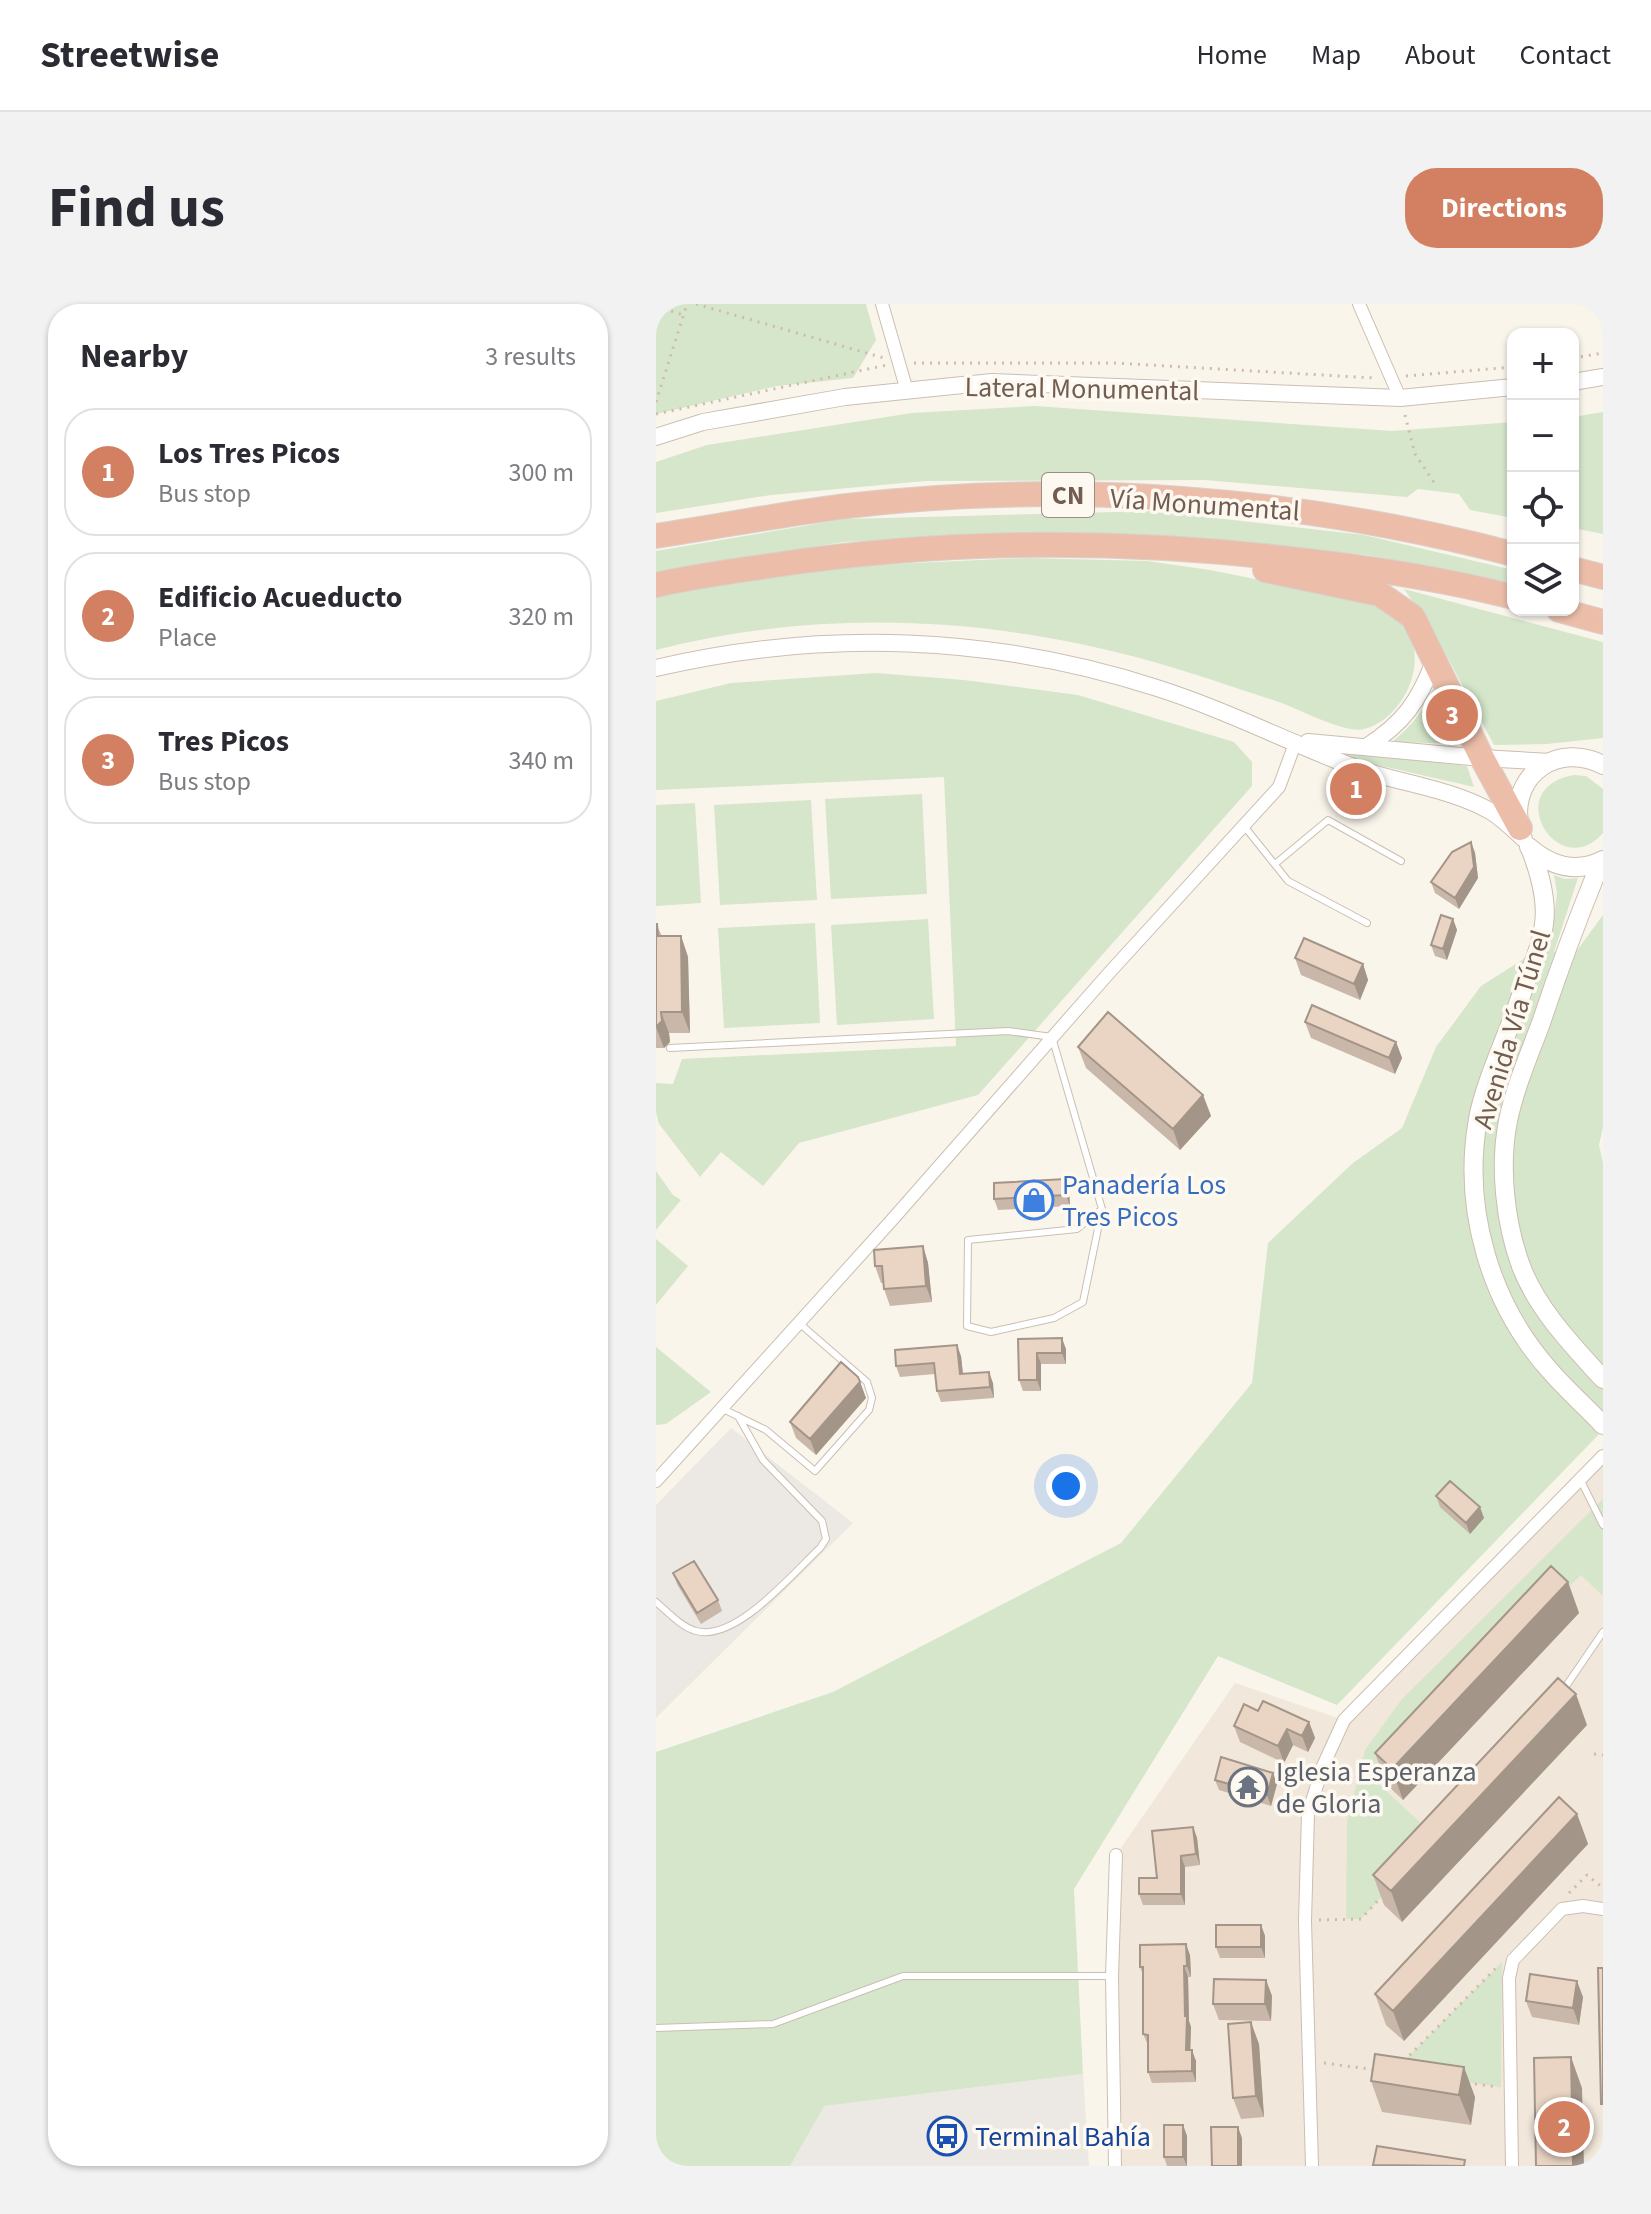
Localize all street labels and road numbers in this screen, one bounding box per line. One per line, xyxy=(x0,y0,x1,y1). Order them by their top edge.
street label: Lateral Monumental xyxy=(964,367,1200,411)
road number: CN xyxy=(1042,473,1094,517)
street label: Vía Monumental xyxy=(1109,478,1301,532)
street label: Avenida Vía Túnel xyxy=(1463,925,1561,1134)

